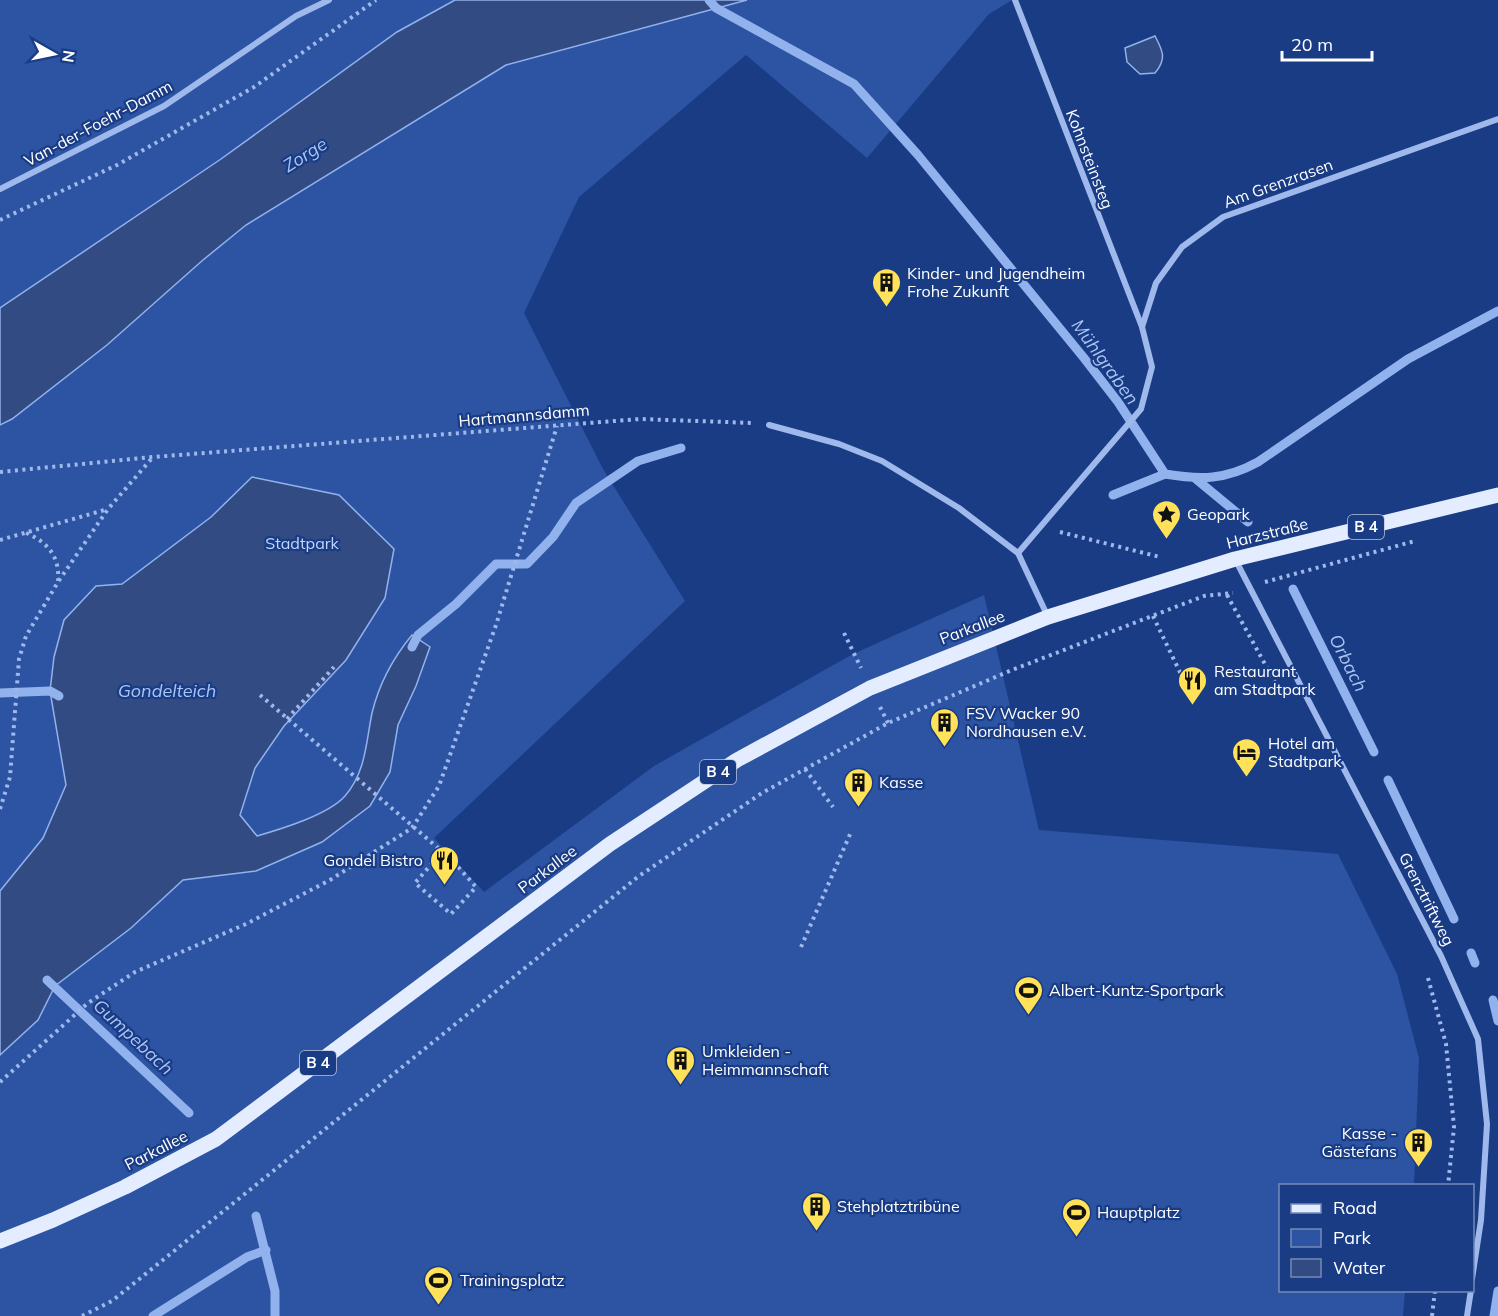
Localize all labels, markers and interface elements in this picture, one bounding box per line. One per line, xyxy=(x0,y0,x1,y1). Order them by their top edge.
north arrow xyxy=(24,24,84,84)
scale bar xyxy=(1282,24,1372,62)
text: 20 m xyxy=(1291,33,1333,56)
text: N xyxy=(58,49,80,64)
street label: Van-der-Foehr-Damm xyxy=(21,75,175,171)
street label: Kohnsteinsteg xyxy=(1062,106,1118,212)
water label: Zorge xyxy=(278,132,331,177)
street label: Am Grenzrasen xyxy=(1220,154,1336,212)
place label: Kinder- und Jugendheim Frohe Zukunft xyxy=(907,263,1085,301)
building icon: Kinder- und Jugendheim Frohe Zukunft xyxy=(870,266,902,308)
water label: Mühlgraben xyxy=(1067,315,1144,409)
street label: Hartmannsdamm xyxy=(458,399,590,431)
place icon: Geopark xyxy=(1150,498,1182,540)
place label: Geopark xyxy=(1187,504,1251,524)
street label: Harzstraße xyxy=(1224,513,1310,553)
road number: B 4 xyxy=(1348,515,1384,539)
park label: Stadtpark xyxy=(265,533,340,553)
street label: Parkallee xyxy=(937,605,1007,649)
water label: Orbach xyxy=(1324,630,1373,695)
place label: Restaurant am Stadtpark xyxy=(1214,661,1316,699)
restaurant icon: Restaurant am Stadtpark xyxy=(1177,664,1209,706)
water label: Gondelteich xyxy=(118,679,216,702)
place label: FSV Wacker 90 Nordhausen e.V. xyxy=(966,703,1086,741)
building icon: FSV Wacker 90 Nordhausen e.V. xyxy=(929,706,961,748)
place label: Hotel am Stadtpark xyxy=(1268,733,1342,771)
hotel icon: Hotel am Stadtpark xyxy=(1231,736,1263,778)
road number: B 4 xyxy=(700,760,736,784)
building icon: Kasse xyxy=(842,766,874,808)
place label: Kasse xyxy=(879,772,923,792)
street label: Parkallee xyxy=(514,840,580,898)
restaurant icon: Gondel Bistro xyxy=(428,844,460,886)
street label: Grenztriftweg xyxy=(1395,849,1459,949)
place label: Gondel Bistro xyxy=(324,850,423,870)
sports icon: Albert-Kuntz-Sportpark xyxy=(1012,974,1044,1016)
place label: Albert-Kuntz-Sportpark xyxy=(1049,980,1224,1000)
water label: Gumpebach xyxy=(89,994,178,1079)
place label: Umkleiden - Heimmannschaft xyxy=(702,1041,829,1079)
building icon: Umkleiden - Heimmannschaft xyxy=(665,1044,697,1086)
road number: B 4 xyxy=(300,1051,336,1075)
place label: Kasse - Gästefans xyxy=(1321,1123,1397,1161)
street label: Parkallee xyxy=(121,1126,191,1174)
building icon: Kasse - Gästefans xyxy=(1402,1126,1434,1168)
legend xyxy=(1279,1184,1474,1292)
building icon: Stehplatztribüne xyxy=(800,1190,832,1232)
place label: Stehplatztribüne xyxy=(837,1196,960,1216)
sports icon: Hauptplatz xyxy=(1060,1196,1092,1238)
text: Road xyxy=(1333,1196,1377,1219)
place label: Hauptplatz xyxy=(1097,1202,1180,1222)
text: Park xyxy=(1333,1226,1372,1249)
text: Water xyxy=(1333,1256,1386,1279)
sports icon: Trainingsplatz xyxy=(423,1264,455,1306)
place label: Trainingsplatz xyxy=(460,1270,565,1290)

